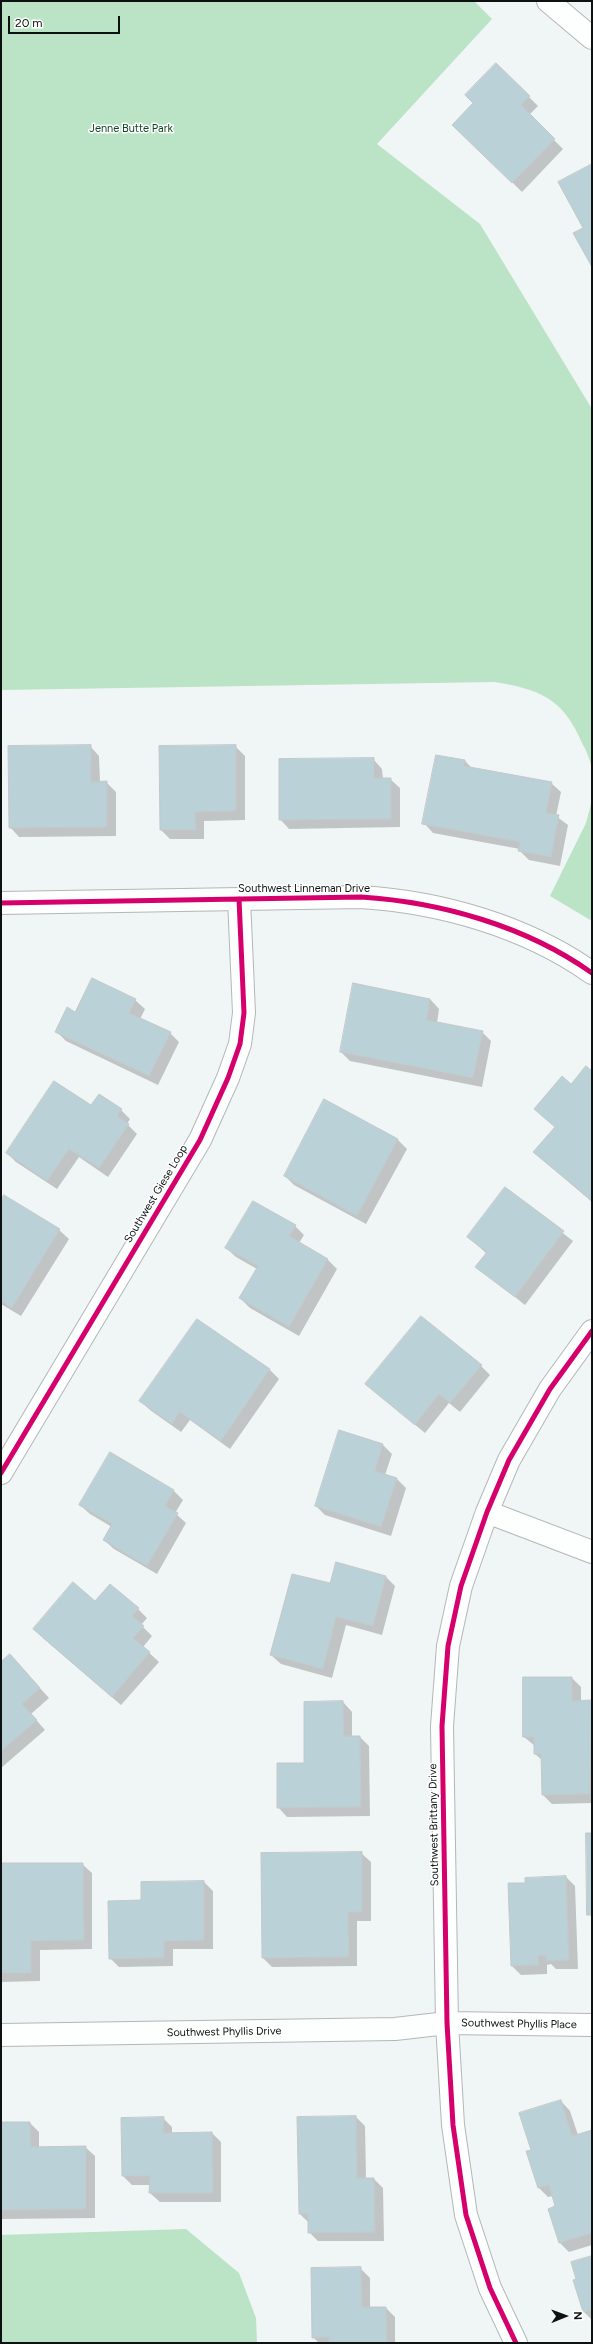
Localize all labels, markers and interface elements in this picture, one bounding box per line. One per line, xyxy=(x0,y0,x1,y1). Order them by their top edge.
scale bar xyxy=(10,8,122,34)
text: 20 m xyxy=(15,16,43,30)
park label: Jenne Butte Park xyxy=(89,122,173,136)
street label: Southwest Linneman Drive xyxy=(238,882,370,896)
street label: Southwest Giese Loop xyxy=(122,1143,190,1245)
street label: Southwest Brittany Drive xyxy=(426,1763,442,1887)
street label: Southwest Phyllis Place xyxy=(461,2016,577,2032)
street label: Southwest Phyllis Drive xyxy=(166,2024,282,2040)
north arrow xyxy=(545,2296,585,2336)
text: N xyxy=(571,2311,584,2320)

